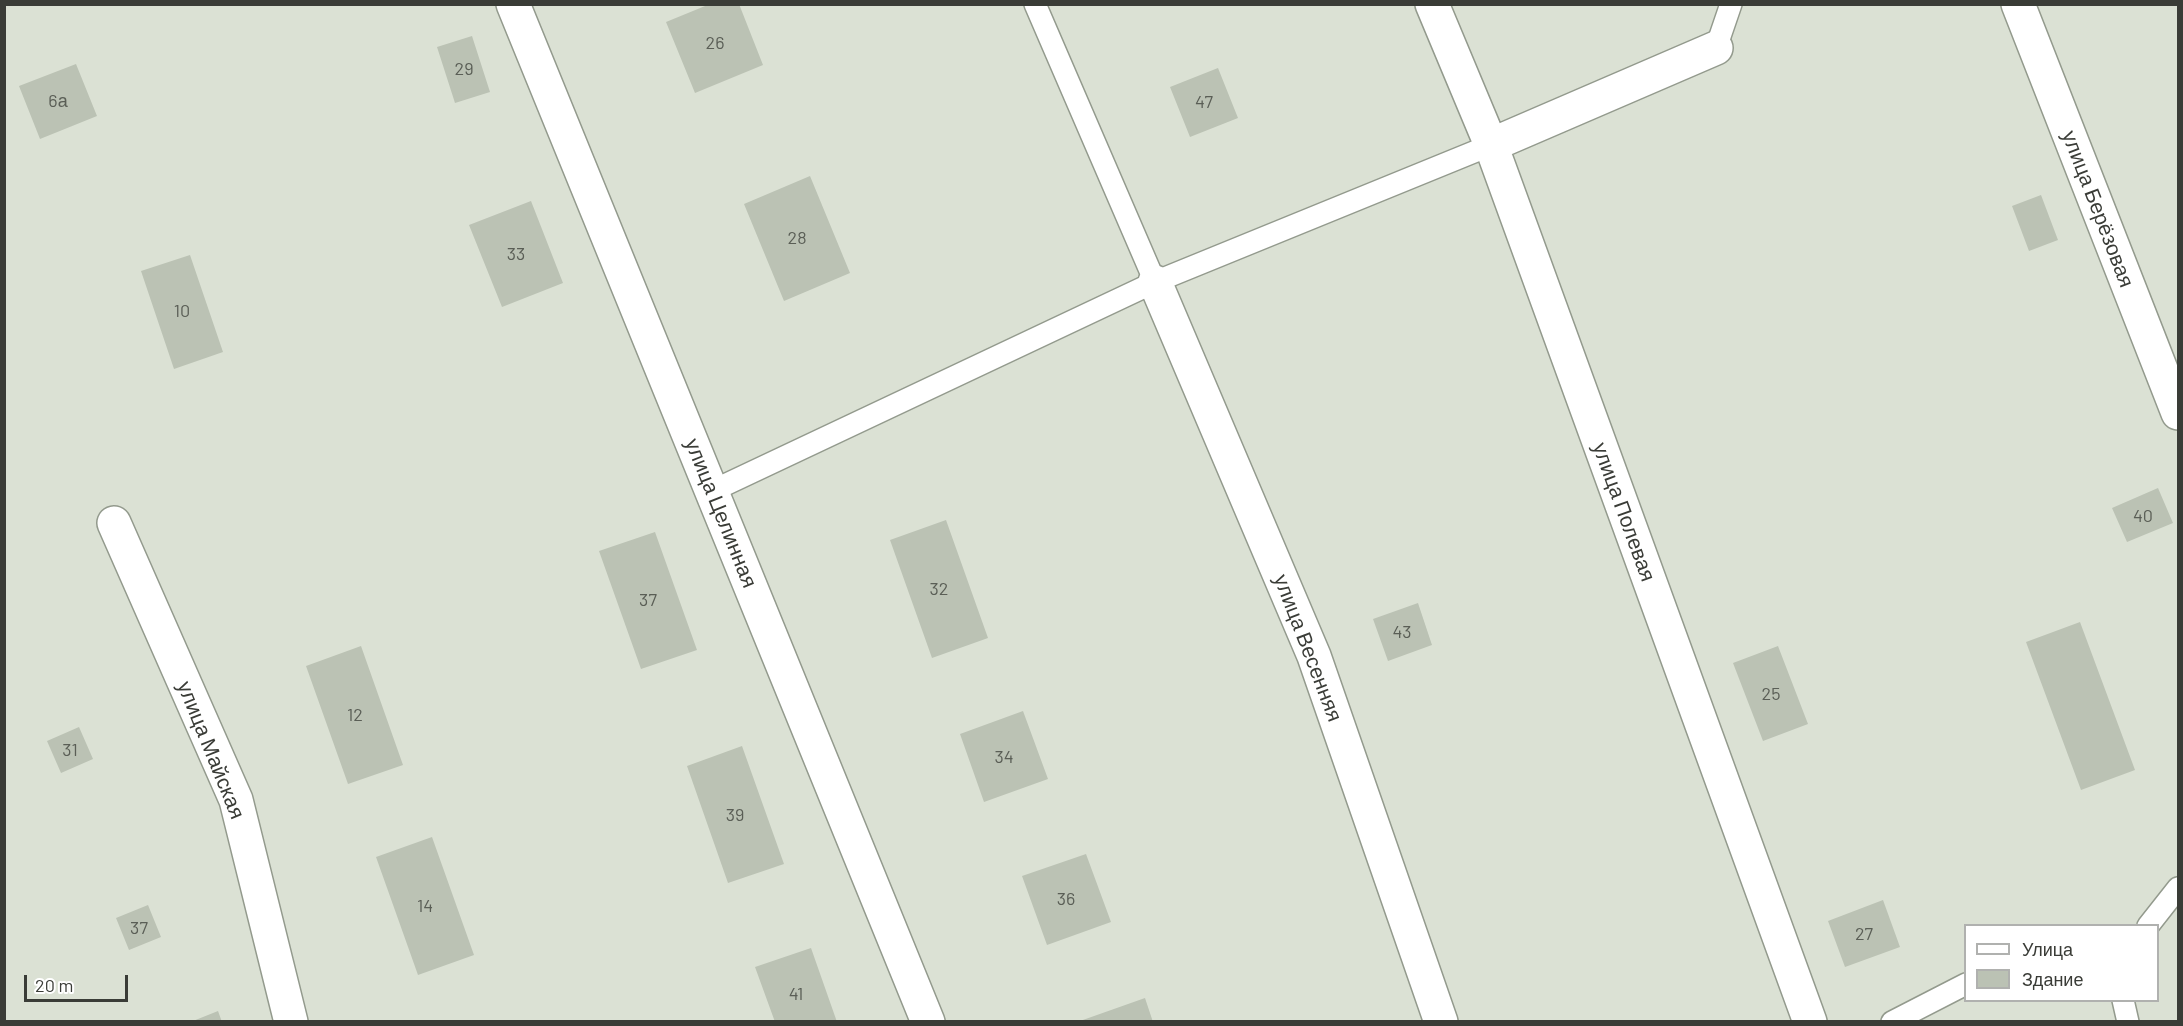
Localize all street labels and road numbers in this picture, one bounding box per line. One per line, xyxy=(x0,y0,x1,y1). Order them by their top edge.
street label: улица Берёзовая xyxy=(2057,127,2139,291)
street label: улица Целинная xyxy=(680,435,762,591)
street label: улица Полевая xyxy=(1587,439,1661,585)
street label: улица Весенняя xyxy=(1268,571,1348,725)
street label: улица Майская xyxy=(172,677,250,823)

